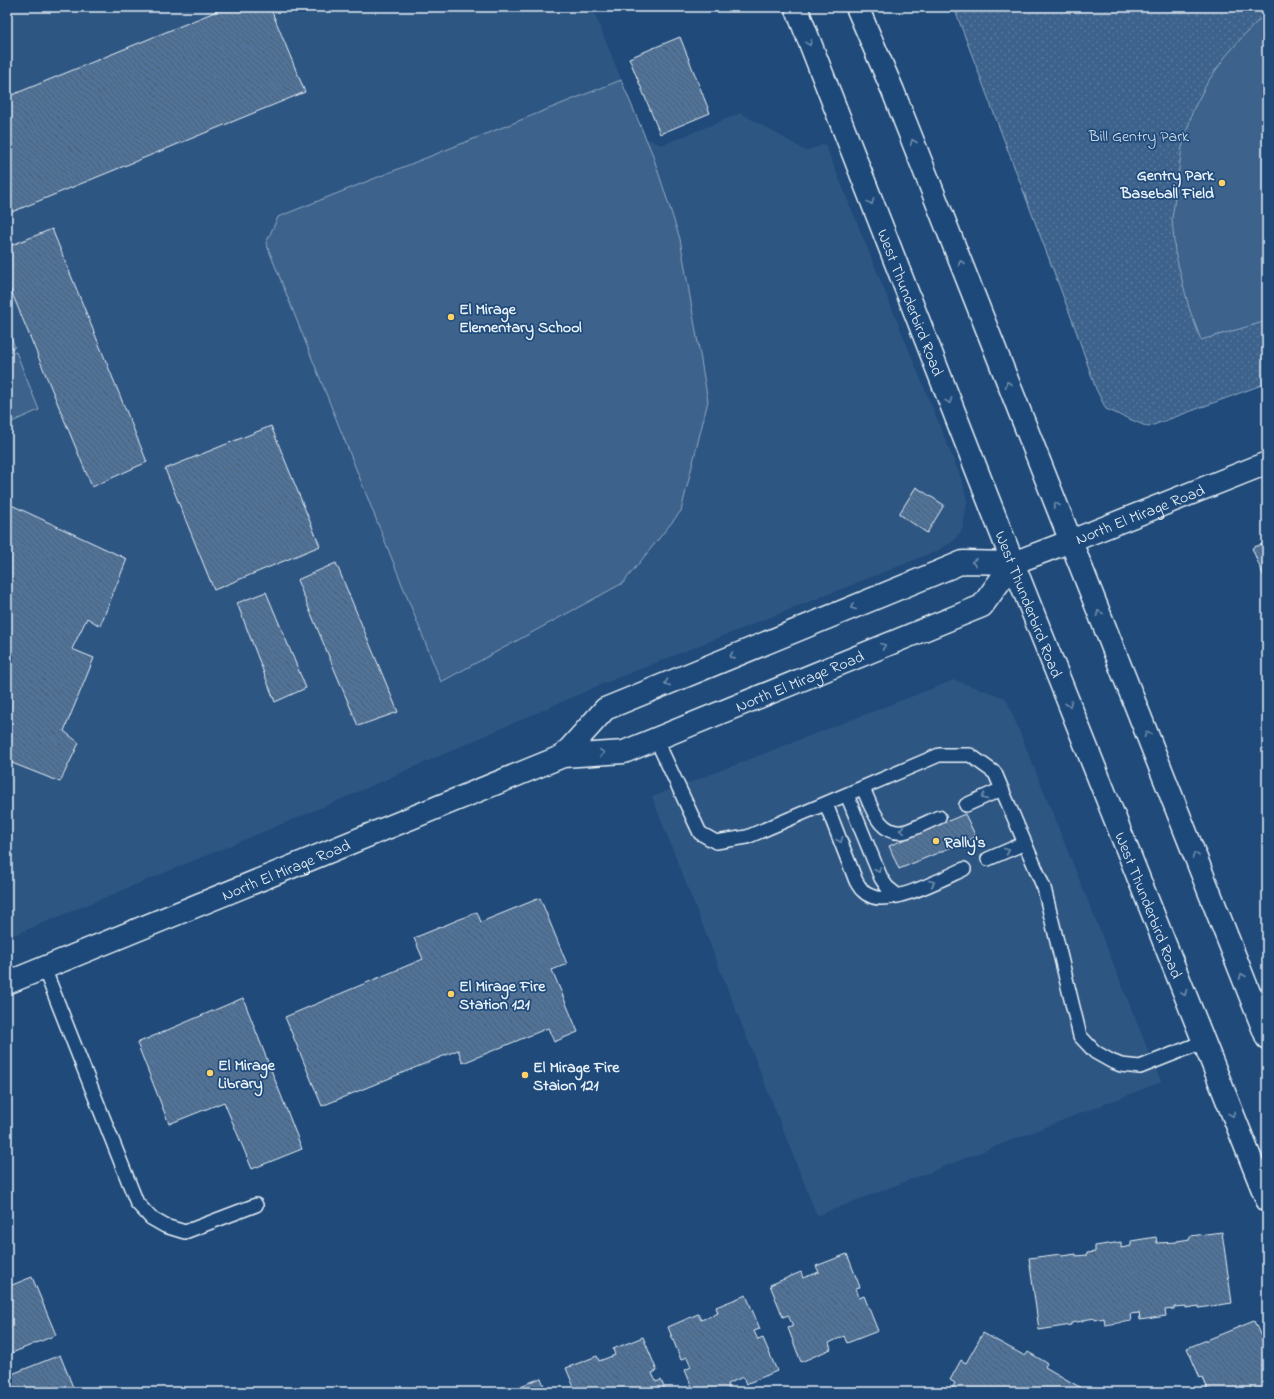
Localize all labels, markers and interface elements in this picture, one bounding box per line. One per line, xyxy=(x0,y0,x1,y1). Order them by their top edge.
one-way arrow xyxy=(805,40,813,47)
park label: Bill Gentry Park xyxy=(1088,125,1190,149)
one-way arrow xyxy=(909,138,917,145)
place label: Gentry Park Baseball Field xyxy=(1120,164,1215,206)
marker: Gentry Park Baseball Field xyxy=(1217,178,1227,188)
one-way arrow xyxy=(867,198,875,205)
street label: West Thunderbird Road xyxy=(870,226,949,380)
one-way arrow xyxy=(957,259,965,266)
place label: El Mirage Elementary School xyxy=(459,298,582,341)
marker: El Mirage Elementary School xyxy=(446,312,456,322)
one-way arrow xyxy=(1005,380,1013,387)
one-way arrow xyxy=(945,397,953,404)
street label: North El Mirage Road xyxy=(1072,479,1209,552)
one-way arrow xyxy=(1053,501,1061,508)
street label: West Thunderbird Road xyxy=(988,528,1068,682)
one-way arrow xyxy=(971,558,977,566)
one-way arrow xyxy=(849,602,856,610)
one-way arrow xyxy=(1096,610,1104,617)
one-way arrow xyxy=(879,643,887,651)
street label: North El Mirage Road xyxy=(732,645,868,719)
one-way arrow xyxy=(729,651,737,659)
one-way arrow xyxy=(664,678,672,686)
one-way arrow xyxy=(1064,700,1072,707)
one-way arrow xyxy=(1143,730,1151,737)
one-way arrow xyxy=(599,749,605,758)
one-way arrow xyxy=(981,792,988,800)
one-way arrow xyxy=(899,826,906,835)
street label: West Thunderbird Road xyxy=(1107,829,1188,983)
place label: Rally's xyxy=(943,831,986,856)
street label: North El Mirage Road xyxy=(218,834,354,908)
marker: Rally's xyxy=(931,836,941,846)
one-way arrow xyxy=(836,837,844,844)
one-way arrow xyxy=(1002,848,1010,856)
one-way arrow xyxy=(1191,851,1199,858)
one-way arrow xyxy=(873,866,881,873)
one-way arrow xyxy=(928,880,936,888)
one-way arrow xyxy=(1239,972,1247,979)
place label: El Mirage Fire Station 121 xyxy=(459,975,546,1017)
marker: El Mirage Fire Station 121 xyxy=(446,989,456,999)
one-way arrow xyxy=(1180,990,1188,997)
place label: El Mirage Library xyxy=(218,1054,276,1097)
place label: El Mirage Fire Staion 121 xyxy=(533,1056,620,1098)
marker: El Mirage Library xyxy=(205,1068,215,1078)
marker: El Mirage Fire Staion 121 xyxy=(520,1070,530,1080)
one-way arrow xyxy=(1227,1110,1235,1118)

